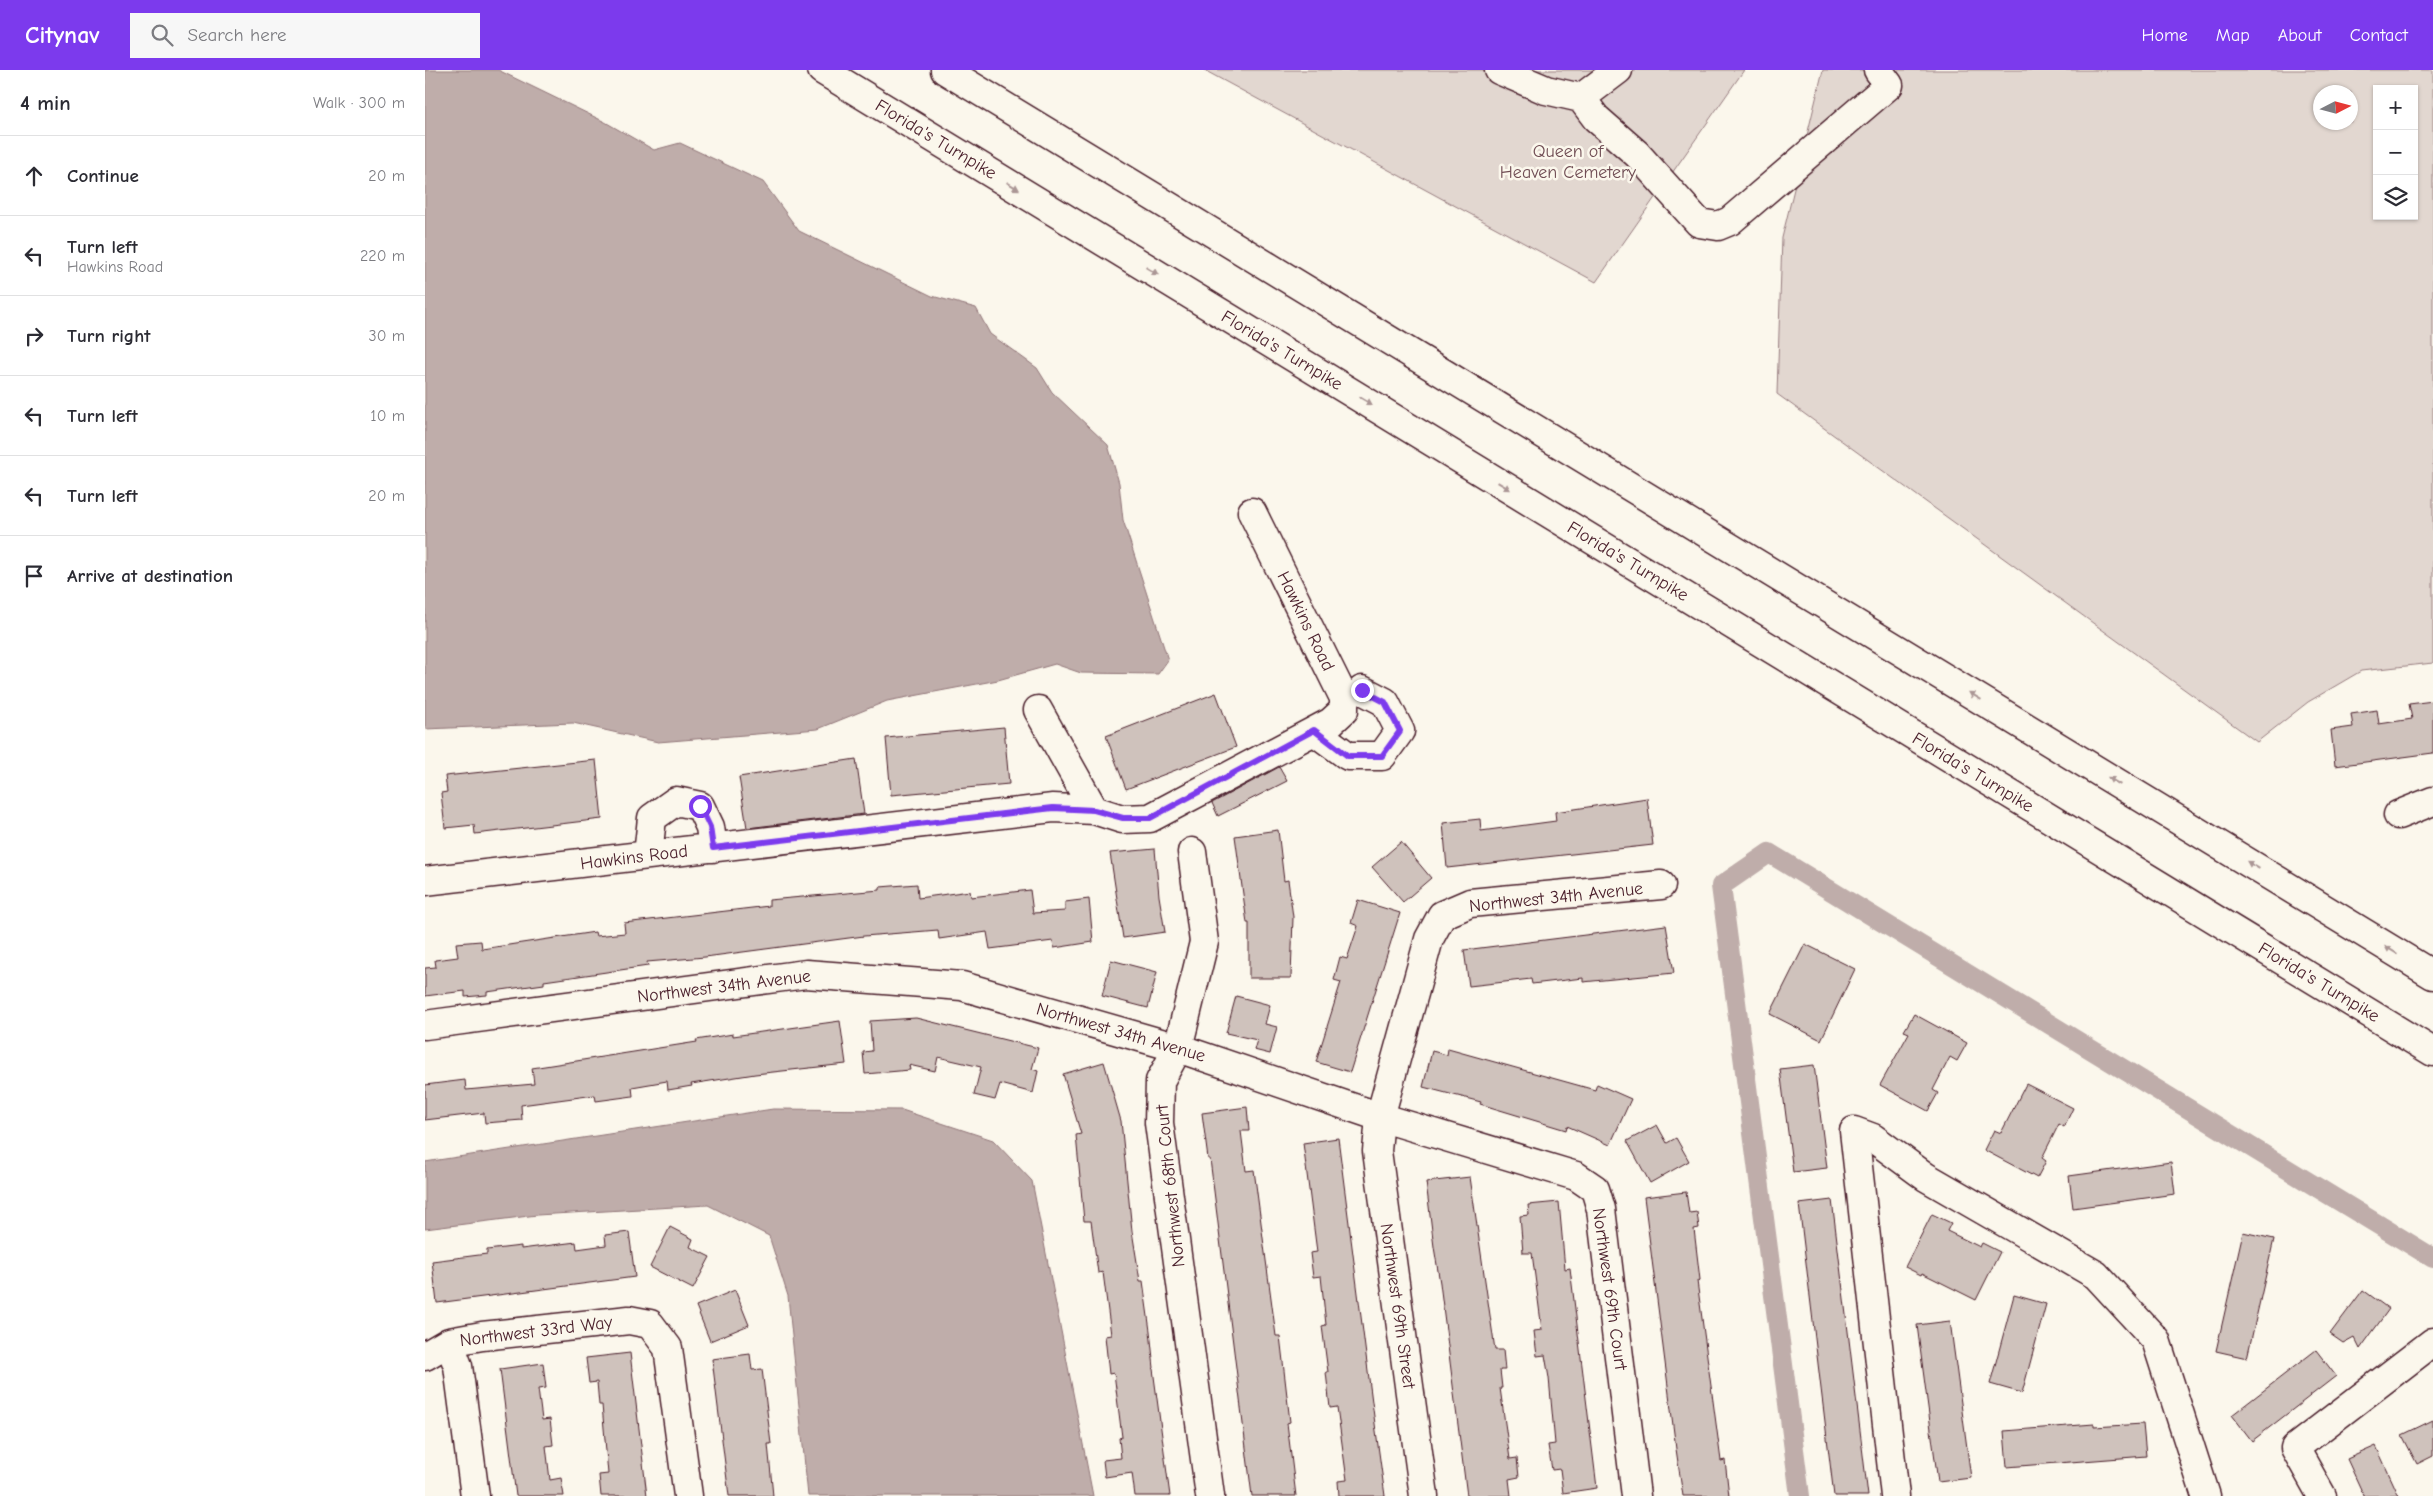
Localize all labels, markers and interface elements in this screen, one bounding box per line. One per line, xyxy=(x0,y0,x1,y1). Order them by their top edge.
search box xyxy=(130,13,480,58)
text: Citynav xyxy=(25,21,100,49)
icon: search xyxy=(148,21,176,49)
text: Search here xyxy=(188,24,286,46)
text: Home xyxy=(2141,25,2188,46)
text: Map xyxy=(2216,25,2250,46)
text: About xyxy=(2278,25,2322,46)
text: Contact xyxy=(2350,25,2408,46)
north arrow xyxy=(2313,85,2358,130)
map controls xyxy=(2373,85,2418,220)
button: + xyxy=(2373,85,2418,130)
text: 4 min xyxy=(20,91,71,115)
text: Walk · 300 m xyxy=(313,94,405,112)
street label: Florida's Turnpike xyxy=(871,95,1000,184)
button: − xyxy=(2373,130,2418,175)
park label: Queen of Heaven Cemetery xyxy=(1500,141,1637,183)
icon: ahead xyxy=(20,162,48,190)
text: Continue xyxy=(67,165,139,187)
text: 20 m xyxy=(368,167,405,185)
button: layers xyxy=(2373,175,2418,220)
one-way arrow xyxy=(1007,182,1020,191)
text: Turn left xyxy=(67,236,138,258)
icon: left xyxy=(20,242,48,270)
text: 220 m xyxy=(360,247,405,265)
text: Hawkins Road xyxy=(67,258,163,276)
one-way arrow xyxy=(1146,266,1159,276)
street label: Florida's Turnpike xyxy=(1217,306,1346,395)
icon: right xyxy=(20,322,48,350)
text: Turn right xyxy=(67,325,151,347)
text: 30 m xyxy=(369,327,405,345)
one-way arrow xyxy=(1359,397,1372,406)
icon: left xyxy=(20,402,48,430)
text: Turn left xyxy=(67,405,138,427)
text: 10 m xyxy=(370,407,405,425)
one-way arrow xyxy=(1498,481,1511,490)
icon: left xyxy=(20,482,48,510)
text: Turn left xyxy=(67,485,138,507)
text: 20 m xyxy=(368,487,405,505)
street label: Florida's Turnpike xyxy=(1563,517,1692,606)
icon: arrive xyxy=(20,562,48,590)
text: Arrive at destination xyxy=(67,565,233,587)
street label: Hawkins Road xyxy=(1272,568,1339,674)
route end xyxy=(1351,679,1374,702)
one-way arrow xyxy=(1968,692,1981,701)
street label: Florida's Turnpike xyxy=(1908,728,2037,817)
one-way arrow xyxy=(2107,776,2120,785)
route start xyxy=(689,795,712,818)
street label: Hawkins Road xyxy=(579,840,689,875)
one-way arrow xyxy=(2246,861,2259,870)
street label: Northwest 34th Avenue xyxy=(1468,878,1644,917)
street label: Florida's Turnpike xyxy=(2254,938,2383,1027)
one-way arrow xyxy=(2385,945,2398,954)
street label: Northwest 34th Avenue xyxy=(636,965,812,1008)
street label: Northwest 34th Avenue xyxy=(1034,998,1208,1067)
street label: Northwest 68th Court xyxy=(1151,1103,1189,1268)
street label: Northwest 69th Court xyxy=(1588,1207,1631,1372)
street label: Northwest 69th Street xyxy=(1376,1222,1420,1391)
street label: Northwest 33rd Way xyxy=(459,1312,614,1351)

